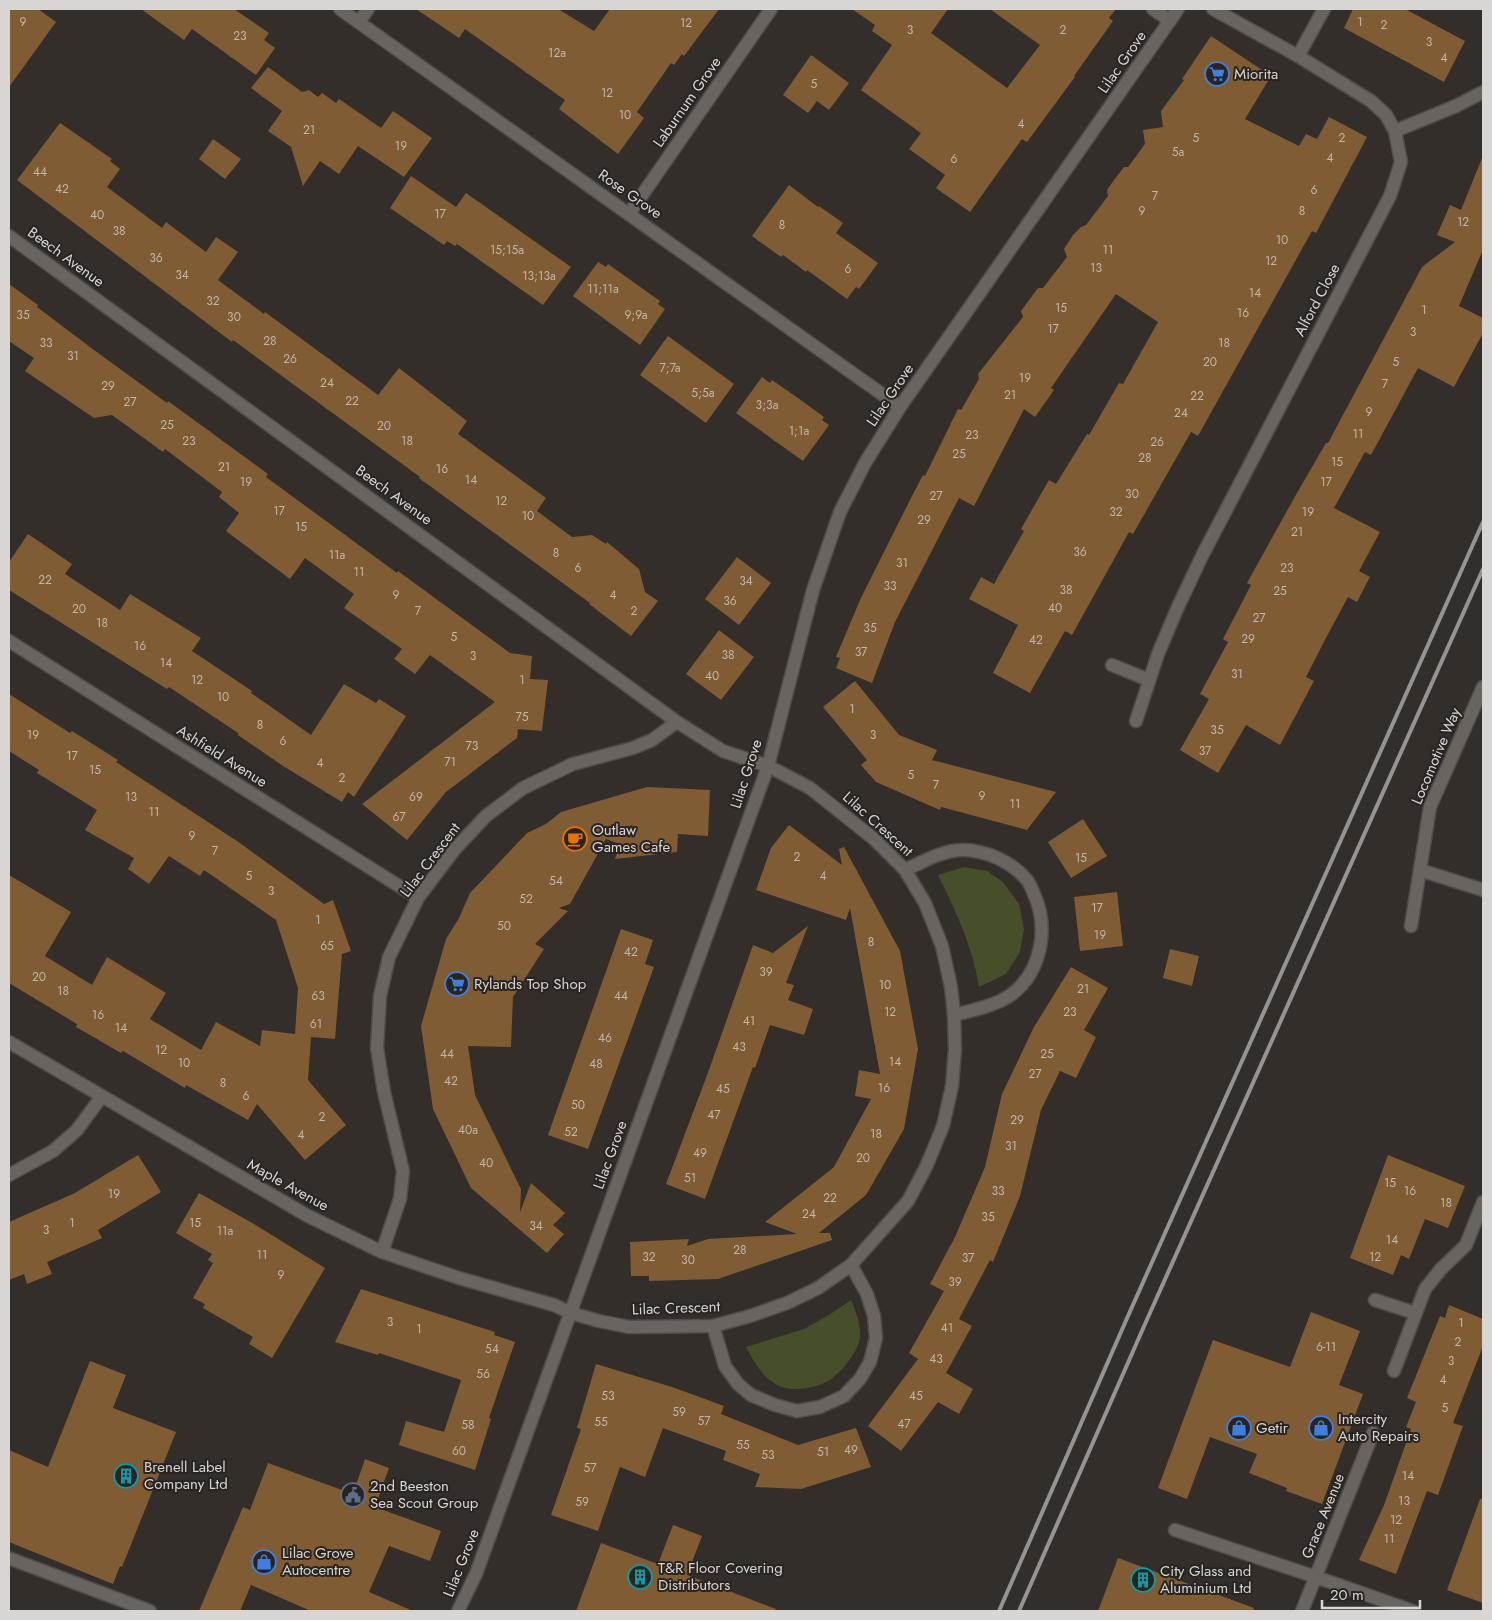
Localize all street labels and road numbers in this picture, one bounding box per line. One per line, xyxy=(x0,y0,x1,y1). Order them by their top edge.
street label: Lilac Grove xyxy=(1092,26,1152,98)
street label: Laburnum Grove xyxy=(648,52,727,152)
street label: Rose Grove xyxy=(594,164,667,224)
street label: Beech Avenue xyxy=(23,222,109,293)
street label: Alford Close xyxy=(1289,259,1346,340)
street label: Lilac Grove xyxy=(861,359,919,431)
street label: Beech Avenue xyxy=(351,460,437,531)
street label: Locomotive Way xyxy=(1406,704,1466,808)
street label: Ashfield Avenue xyxy=(173,719,272,793)
street label: Lilac Grove xyxy=(724,736,768,811)
street label: Lilac Crescent xyxy=(838,786,918,862)
street label: Lilac Crescent xyxy=(395,818,466,902)
street label: Lilac Grove xyxy=(587,1117,633,1192)
street label: Maple Avenue xyxy=(243,1153,333,1217)
street label: Lilac Crescent xyxy=(631,1295,721,1321)
street label: Grace Avenue xyxy=(1296,1470,1350,1562)
street label: Lilac Grove xyxy=(437,1525,485,1600)

